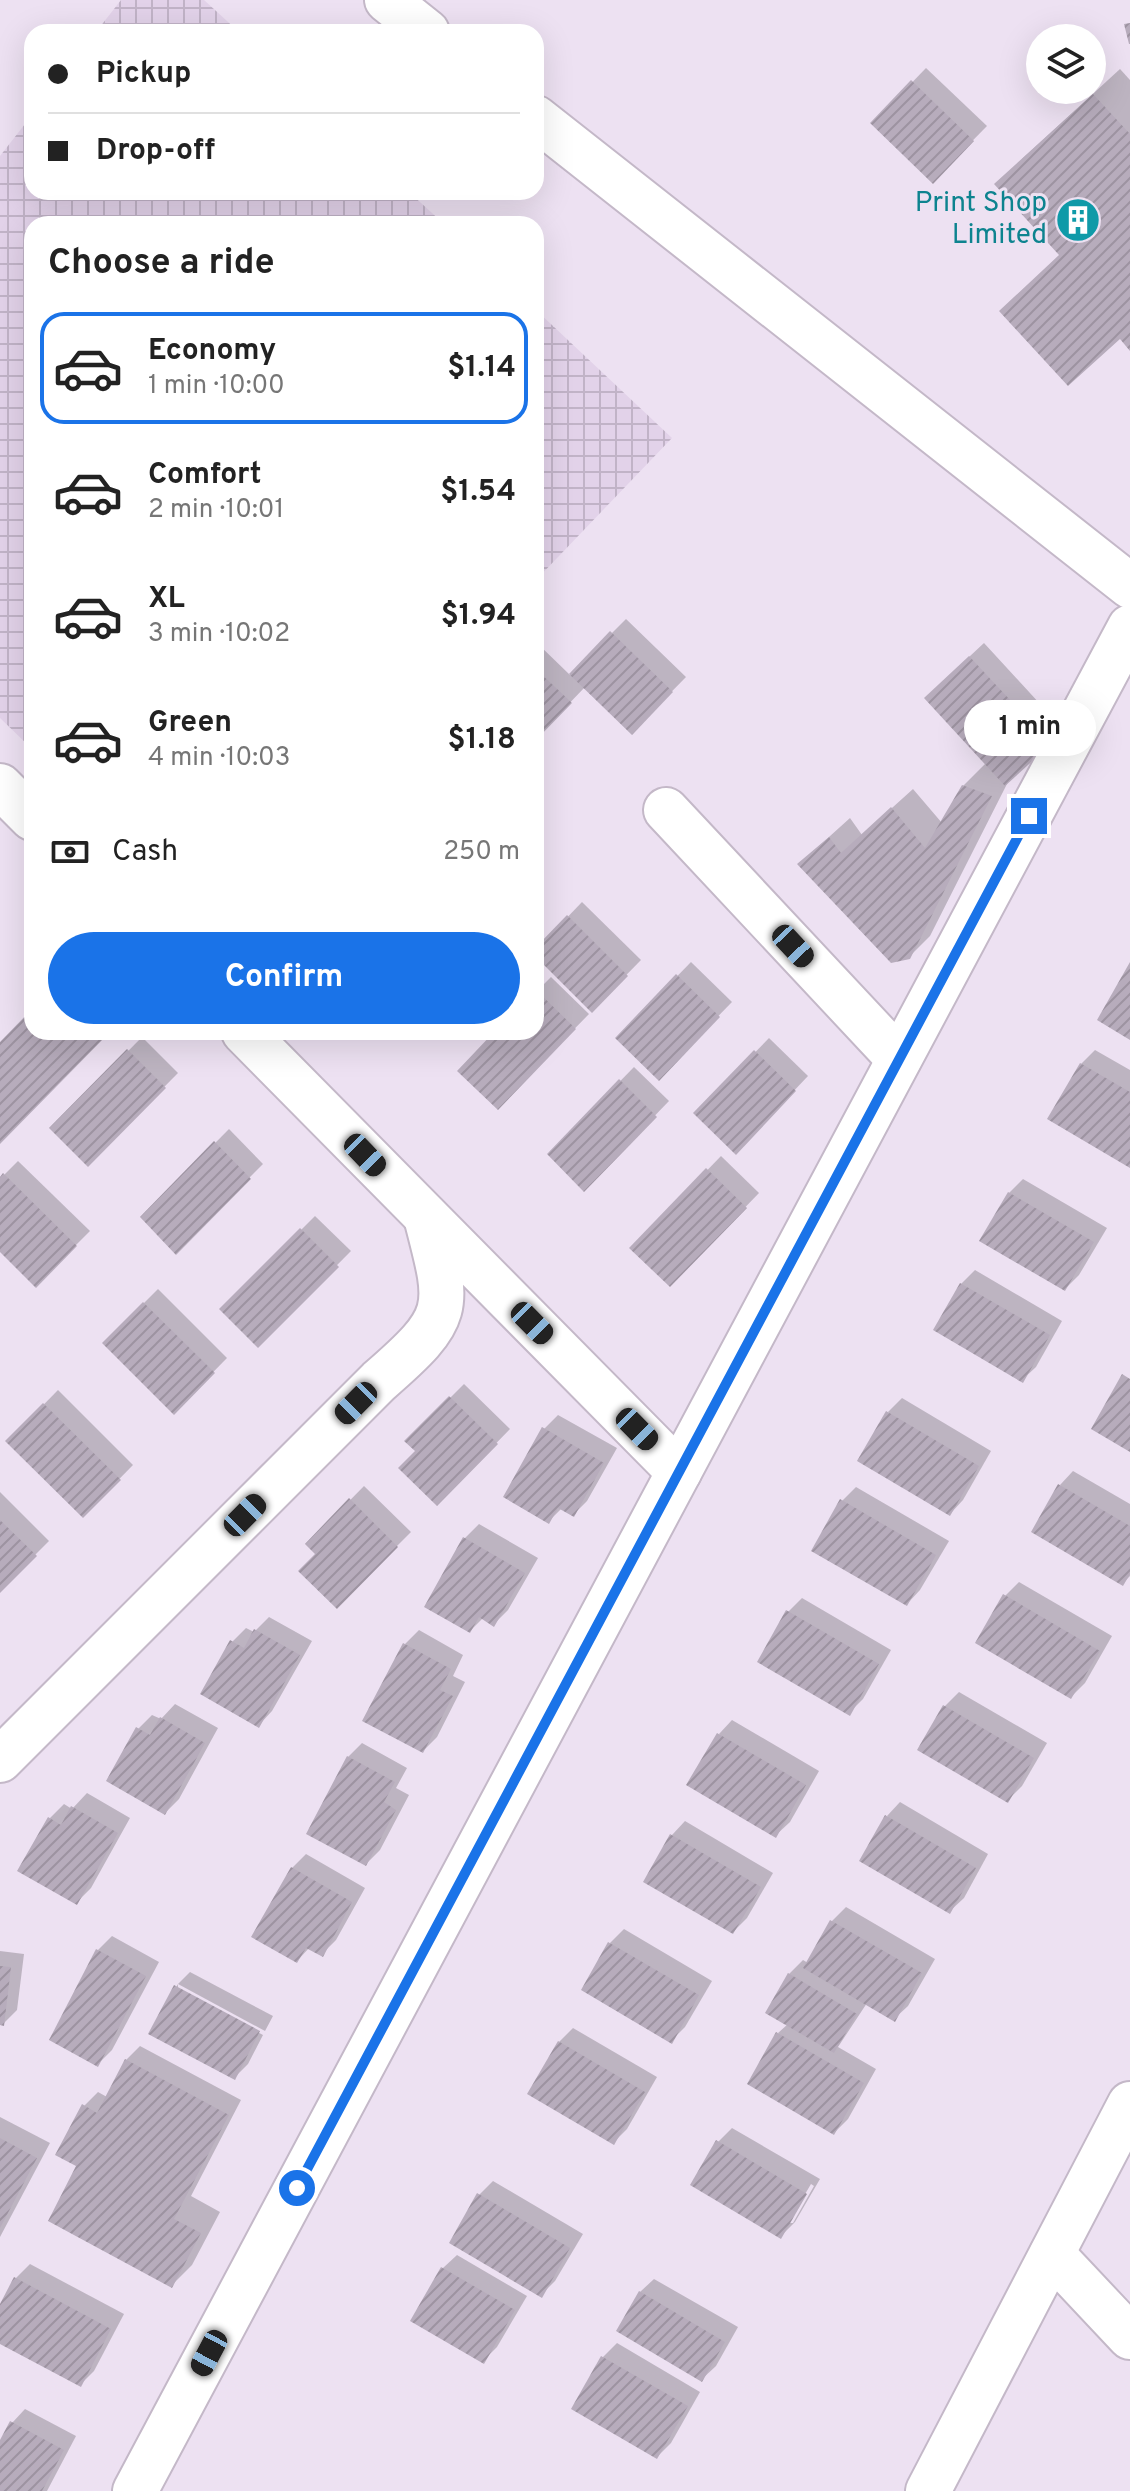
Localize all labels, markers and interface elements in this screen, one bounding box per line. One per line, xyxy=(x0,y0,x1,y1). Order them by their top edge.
map controls xyxy=(1026,24,1106,104)
button: layers xyxy=(1026,24,1106,104)
text: Pickup xyxy=(96,56,191,93)
text: Drop-off xyxy=(96,133,215,170)
place label: Print Shop Limited xyxy=(915,186,1047,254)
building icon: Print Shop Limited xyxy=(1054,196,1102,244)
text: Choose a ride xyxy=(48,241,274,287)
icon: car xyxy=(52,332,124,404)
text: Economy xyxy=(148,333,276,370)
text: $1.14 xyxy=(447,350,516,387)
text: 1 min · 10:00 xyxy=(148,370,285,403)
icon: car xyxy=(52,456,124,528)
text: Comfort xyxy=(148,457,261,494)
text: $1.54 xyxy=(440,474,516,511)
text: 2 min · 10:01 xyxy=(148,494,284,527)
icon: car xyxy=(52,580,124,652)
text: XL xyxy=(148,581,185,618)
text: $1.94 xyxy=(441,598,516,635)
text: 3 min · 10:02 xyxy=(148,618,290,651)
callout: 1 min xyxy=(963,700,1095,756)
icon: car xyxy=(52,704,124,776)
text: Green xyxy=(148,705,232,742)
text: 1 min xyxy=(999,711,1061,744)
text: $1.18 xyxy=(448,722,516,759)
text: 4 min · 10:03 xyxy=(148,742,290,775)
route end xyxy=(1011,798,1047,834)
icon: cash xyxy=(48,830,92,874)
text: Cash xyxy=(112,834,178,871)
text: 250 m xyxy=(443,836,520,869)
car xyxy=(768,920,818,972)
button: Confirm xyxy=(48,932,520,1024)
car xyxy=(340,1129,390,1181)
car xyxy=(507,1298,557,1348)
car xyxy=(331,1378,381,1428)
car xyxy=(612,1404,662,1454)
car xyxy=(220,1490,270,1540)
route start xyxy=(279,2170,315,2206)
car xyxy=(187,2326,231,2380)

